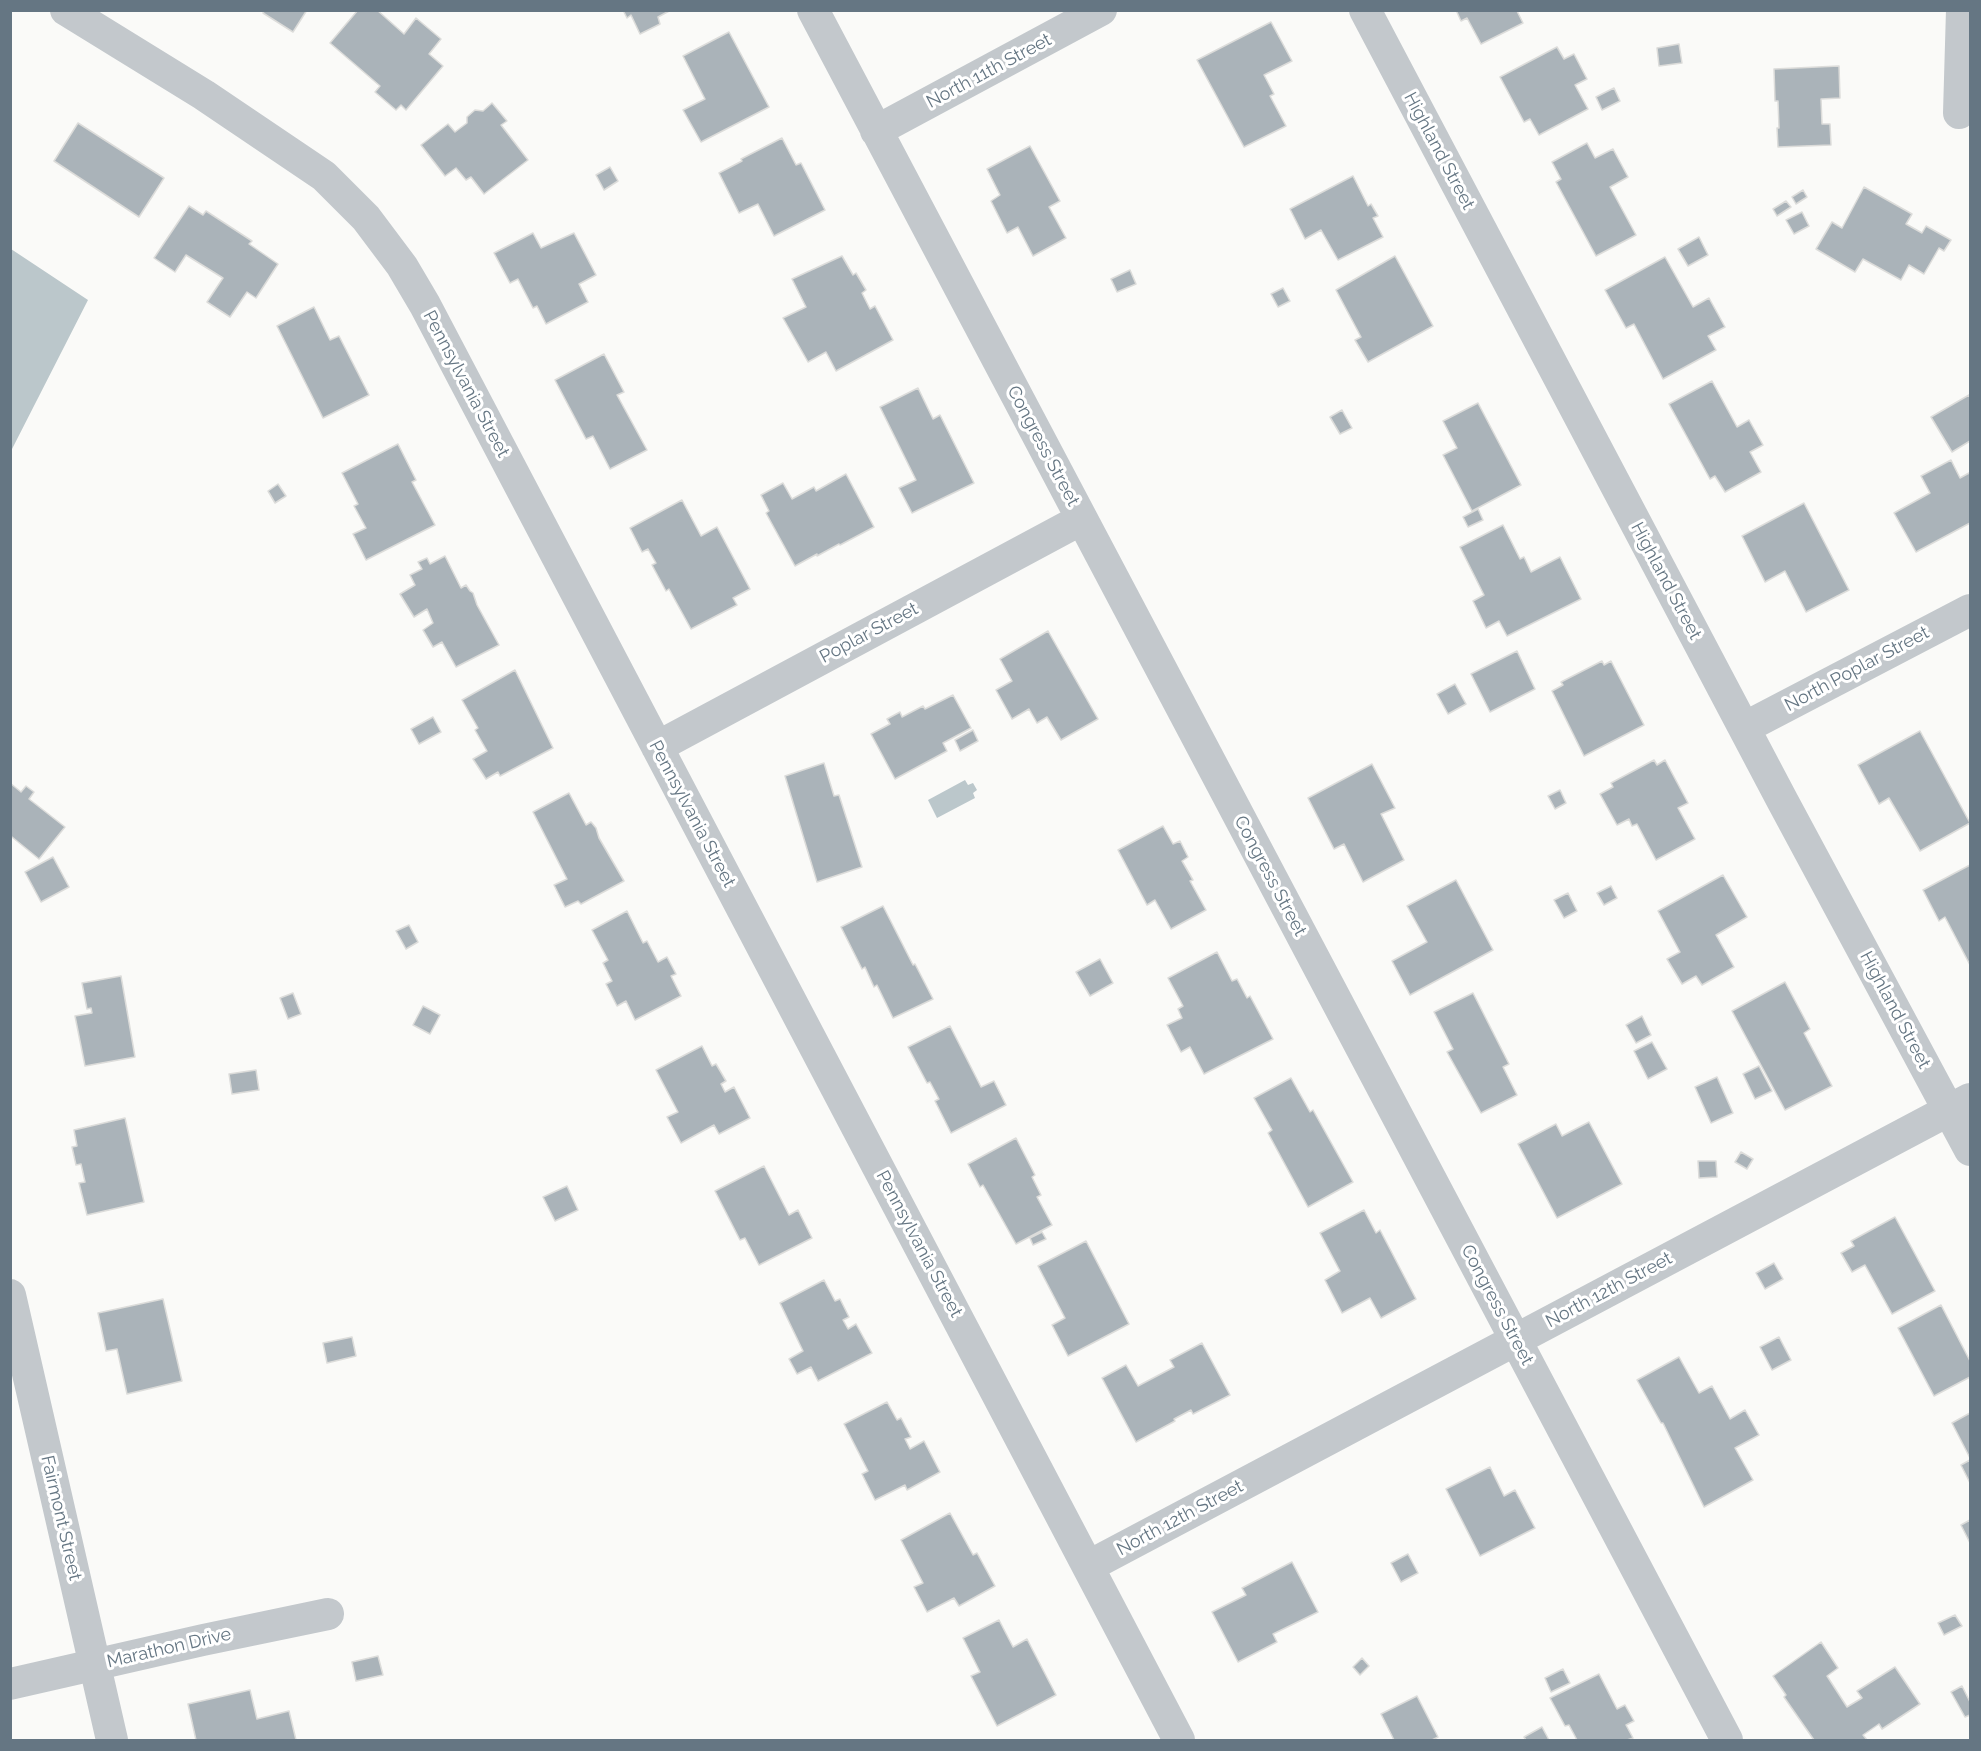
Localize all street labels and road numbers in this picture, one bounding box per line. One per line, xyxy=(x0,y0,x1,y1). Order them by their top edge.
street label: North 11th Street xyxy=(923,29,1055,113)
street label: Highland Street xyxy=(1399,89,1479,213)
street label: Pennsylvania Street xyxy=(418,307,514,461)
street label: Congress Street xyxy=(1002,382,1084,510)
street label: Highland Street xyxy=(1626,519,1706,643)
street label: Poplar Street xyxy=(816,598,922,668)
street label: North Poplar Street xyxy=(1781,622,1933,716)
street label: Pennsylvania Street xyxy=(644,737,740,891)
street label: Congress Street xyxy=(1229,812,1311,940)
street label: Highland Street xyxy=(1855,948,1935,1072)
street label: Pennsylvania Street xyxy=(871,1167,967,1321)
street label: Congress Street xyxy=(1456,1241,1538,1369)
street label: North 12th Street xyxy=(1542,1248,1676,1332)
street label: Fairmont Street xyxy=(36,1453,86,1583)
street label: North 12th Street xyxy=(1113,1476,1247,1560)
street label: Marathon Drive xyxy=(105,1623,233,1673)

